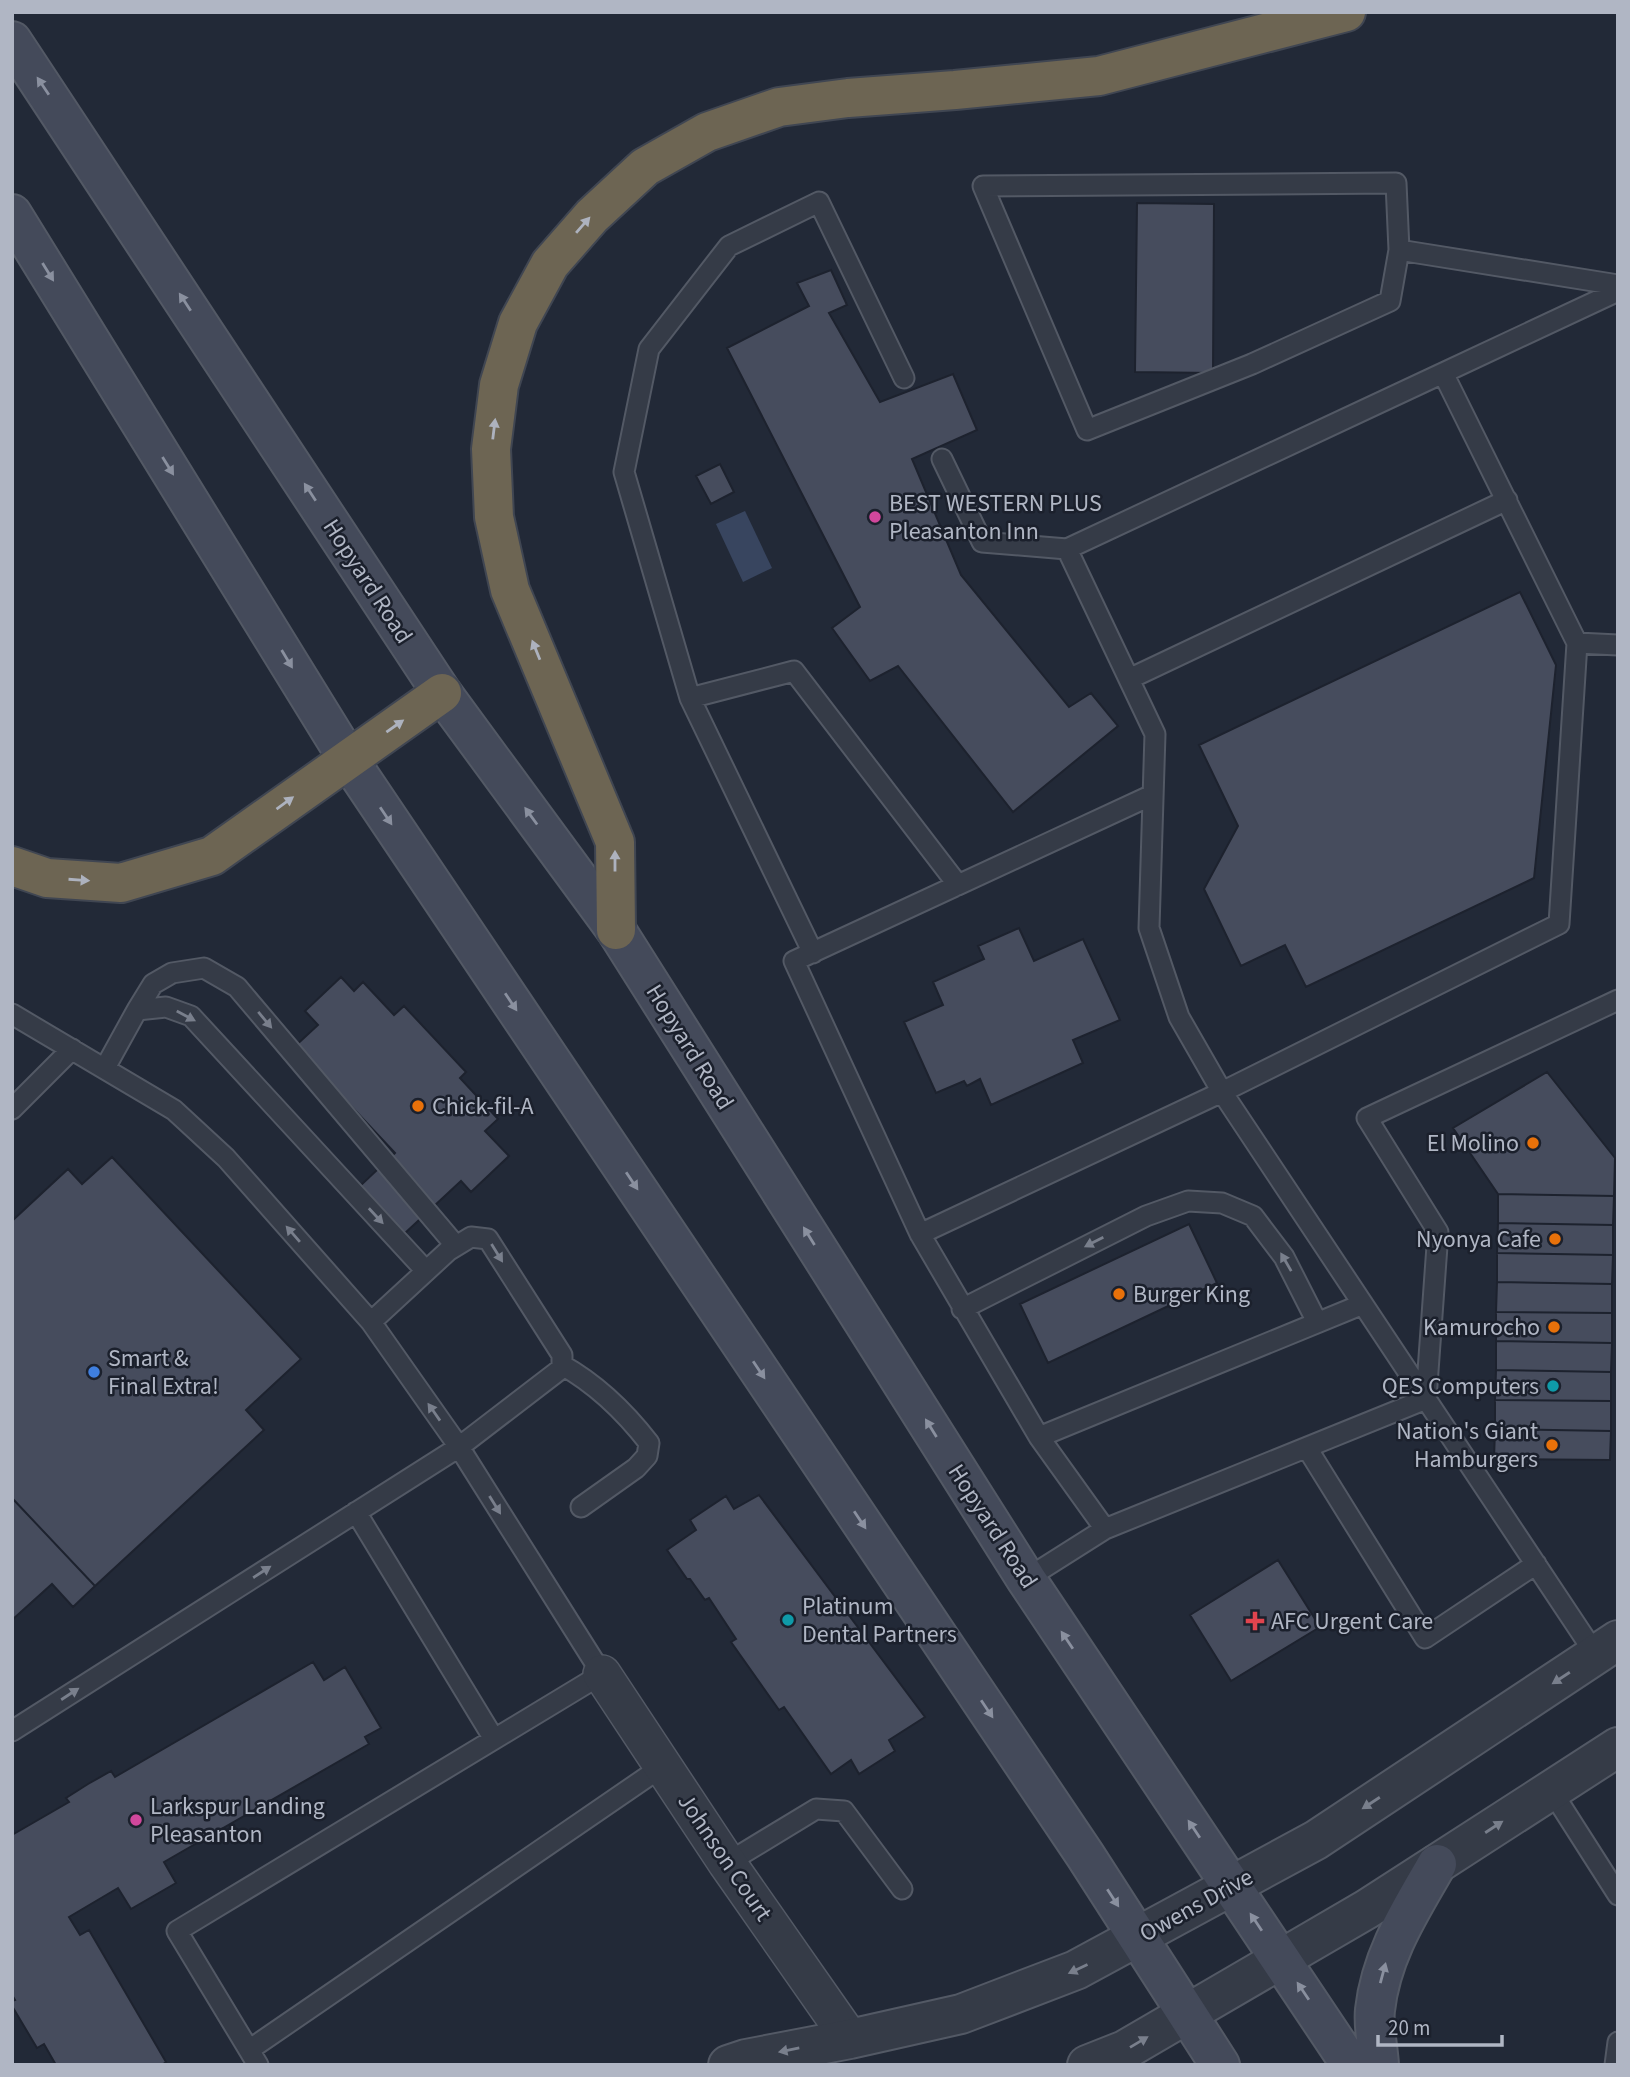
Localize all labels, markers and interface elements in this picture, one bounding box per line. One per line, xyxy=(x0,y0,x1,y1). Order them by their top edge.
one-way arrow xyxy=(36,77,50,95)
one-way arrow xyxy=(575,217,590,234)
one-way arrow xyxy=(42,263,55,282)
one-way arrow xyxy=(179,292,192,312)
one-way arrow xyxy=(488,418,499,440)
one-way arrow xyxy=(161,456,174,475)
one-way arrow xyxy=(304,483,317,502)
place label: BEST WESTERN PLUS Pleasanton Inn xyxy=(889,486,1102,549)
marker: BEST WESTERN PLUS Pleasanton Inn xyxy=(867,509,883,525)
street label: Hopyard Road xyxy=(314,512,421,651)
one-way arrow xyxy=(530,639,541,660)
one-way arrow xyxy=(281,650,293,669)
one-way arrow xyxy=(386,719,404,733)
one-way arrow xyxy=(276,797,294,811)
one-way arrow xyxy=(379,807,393,825)
one-way arrow xyxy=(524,807,539,825)
one-way arrow xyxy=(609,850,621,872)
one-way arrow xyxy=(68,875,90,886)
street label: Hopyard Road xyxy=(637,978,742,1117)
one-way arrow xyxy=(505,992,518,1011)
one-way arrow xyxy=(177,1010,196,1022)
one-way arrow xyxy=(257,1011,273,1029)
place label: Chick-fil-A xyxy=(432,1089,533,1124)
marker: Chick-fil-A xyxy=(410,1098,426,1114)
place label: El Molino xyxy=(1427,1126,1519,1161)
marker: El Molino xyxy=(1525,1135,1541,1151)
one-way arrow xyxy=(625,1171,638,1191)
one-way arrow xyxy=(367,1207,383,1224)
place label: Nyonya Cafe xyxy=(1416,1222,1541,1257)
one-way arrow xyxy=(285,1225,301,1243)
one-way arrow xyxy=(803,1226,816,1245)
marker: Nyonya Cafe xyxy=(1547,1231,1563,1247)
one-way arrow xyxy=(1084,1236,1104,1247)
one-way arrow xyxy=(491,1243,504,1262)
one-way arrow xyxy=(1280,1252,1292,1272)
place label: Burger King xyxy=(1133,1277,1250,1312)
marker: Burger King xyxy=(1111,1286,1127,1302)
place label: Kamurocho xyxy=(1423,1310,1540,1345)
marker: Kamurocho xyxy=(1546,1319,1562,1335)
place label: Smart & Final Extra! xyxy=(108,1341,219,1404)
one-way arrow xyxy=(752,1360,765,1380)
marker: Smart & Final Extra! xyxy=(86,1364,102,1380)
place label: QES Computers xyxy=(1382,1369,1539,1404)
marker: QES Computers xyxy=(1545,1378,1561,1394)
one-way arrow xyxy=(427,1403,441,1421)
place label: Nation's Giant Hamburgers xyxy=(1396,1414,1538,1477)
one-way arrow xyxy=(924,1418,937,1438)
marker: Nation's Giant Hamburgers xyxy=(1544,1437,1560,1453)
street label: Hopyard Road xyxy=(939,1457,1046,1596)
one-way arrow xyxy=(489,1495,502,1514)
one-way arrow xyxy=(853,1511,866,1530)
one-way arrow xyxy=(252,1566,271,1579)
place label: Platinum Dental Partners xyxy=(802,1589,957,1652)
place label: AFC Urgent Care xyxy=(1271,1604,1433,1639)
marker: AFC Urgent Care xyxy=(1245,1611,1265,1631)
marker: Platinum Dental Partners xyxy=(780,1612,796,1628)
one-way arrow xyxy=(1060,1631,1074,1649)
one-way arrow xyxy=(1552,1671,1570,1685)
one-way arrow xyxy=(60,1688,79,1701)
one-way arrow xyxy=(980,1700,994,1718)
street label: Johnson Court xyxy=(669,1786,780,1928)
place label: Larkspur Landing Pleasanton xyxy=(150,1789,325,1852)
one-way arrow xyxy=(1361,1797,1381,1810)
marker: Larkspur Landing Pleasanton xyxy=(128,1812,144,1828)
one-way arrow xyxy=(1187,1820,1201,1838)
one-way arrow xyxy=(1485,1820,1503,1834)
street label: Owens Drive xyxy=(1133,1860,1259,1951)
one-way arrow xyxy=(1106,1889,1119,1908)
one-way arrow xyxy=(1250,1912,1263,1932)
one-way arrow xyxy=(1378,1962,1388,1983)
one-way arrow xyxy=(1067,1963,1088,1974)
one-way arrow xyxy=(1296,1982,1309,2001)
scale bar xyxy=(1378,2004,1502,2048)
text: 20 m xyxy=(1388,2013,1430,2043)
one-way arrow xyxy=(1129,2036,1148,2049)
one-way arrow xyxy=(778,2045,800,2056)

